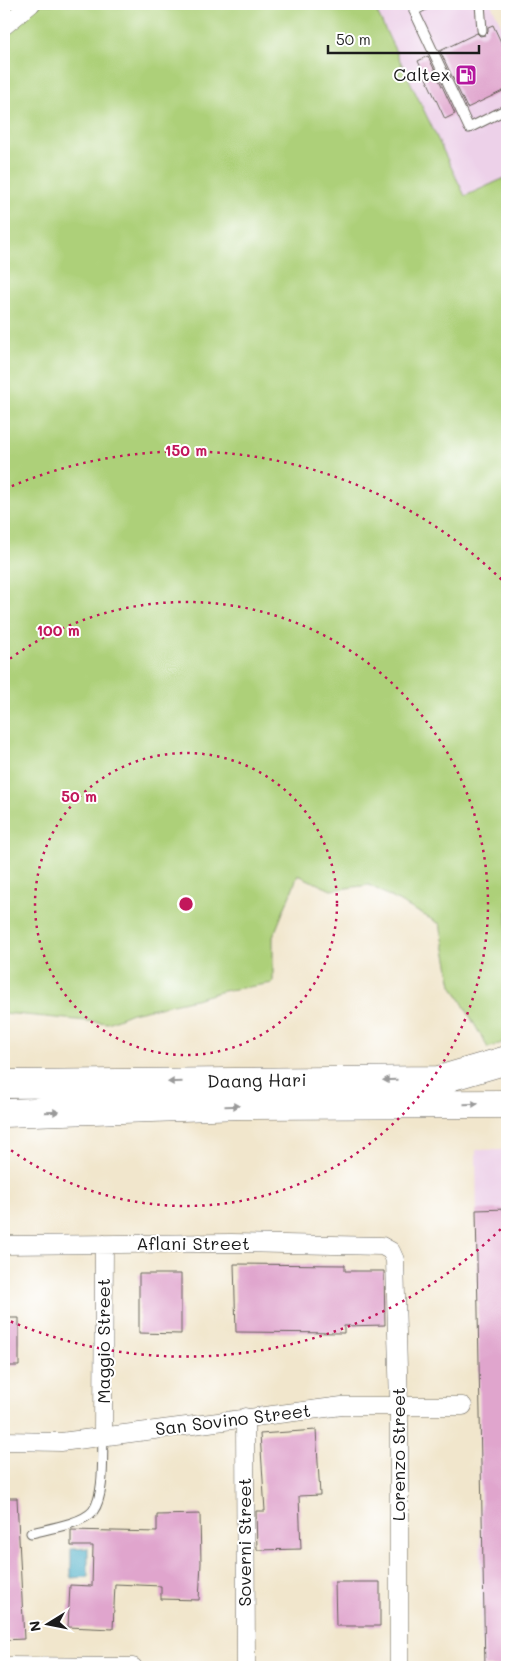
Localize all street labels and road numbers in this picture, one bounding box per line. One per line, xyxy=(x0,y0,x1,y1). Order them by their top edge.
street label: Daang Hari xyxy=(207,1067,307,1093)
street label: Aflani Street xyxy=(136,1231,250,1255)
street label: Maggio Street xyxy=(91,1278,115,1404)
street label: Lorenzo Street xyxy=(386,1387,410,1521)
street label: San Sovino Street xyxy=(154,1398,312,1440)
street label: Soverni Street xyxy=(232,1477,256,1607)

